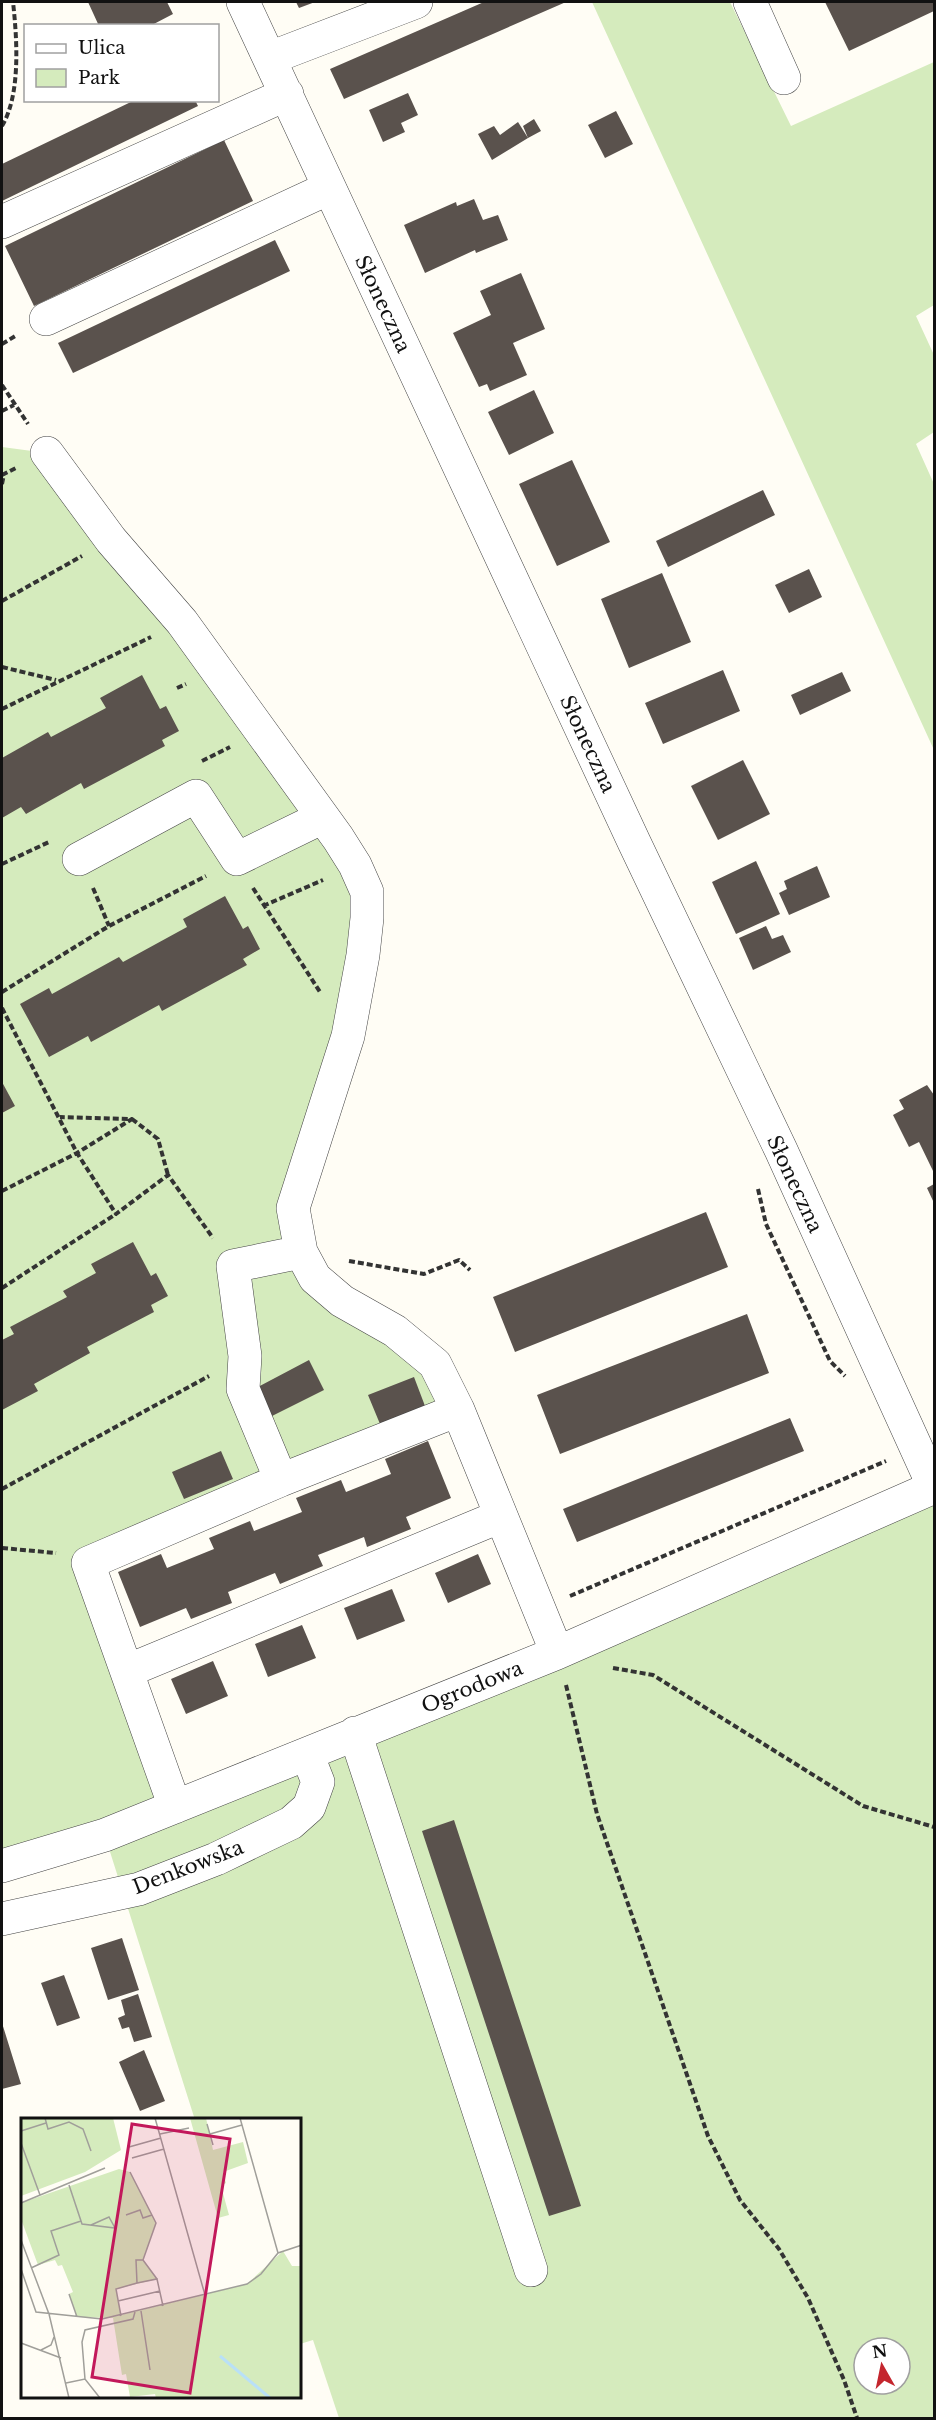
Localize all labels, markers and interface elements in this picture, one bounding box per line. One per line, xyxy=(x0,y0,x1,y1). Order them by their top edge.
legend xyxy=(24,24,219,102)
text: Ulica xyxy=(78,37,125,59)
text: Park xyxy=(78,67,120,89)
street label: Słoneczna xyxy=(350,252,416,357)
street label: Słoneczna xyxy=(555,692,621,797)
street label: Słoneczna xyxy=(762,1132,828,1237)
street label: Ogrodowa xyxy=(418,1655,527,1718)
street label: Denkowska xyxy=(129,1835,248,1899)
inset map xyxy=(21,2118,302,2399)
north arrow xyxy=(852,2336,912,2396)
text: N xyxy=(871,2340,889,2362)

